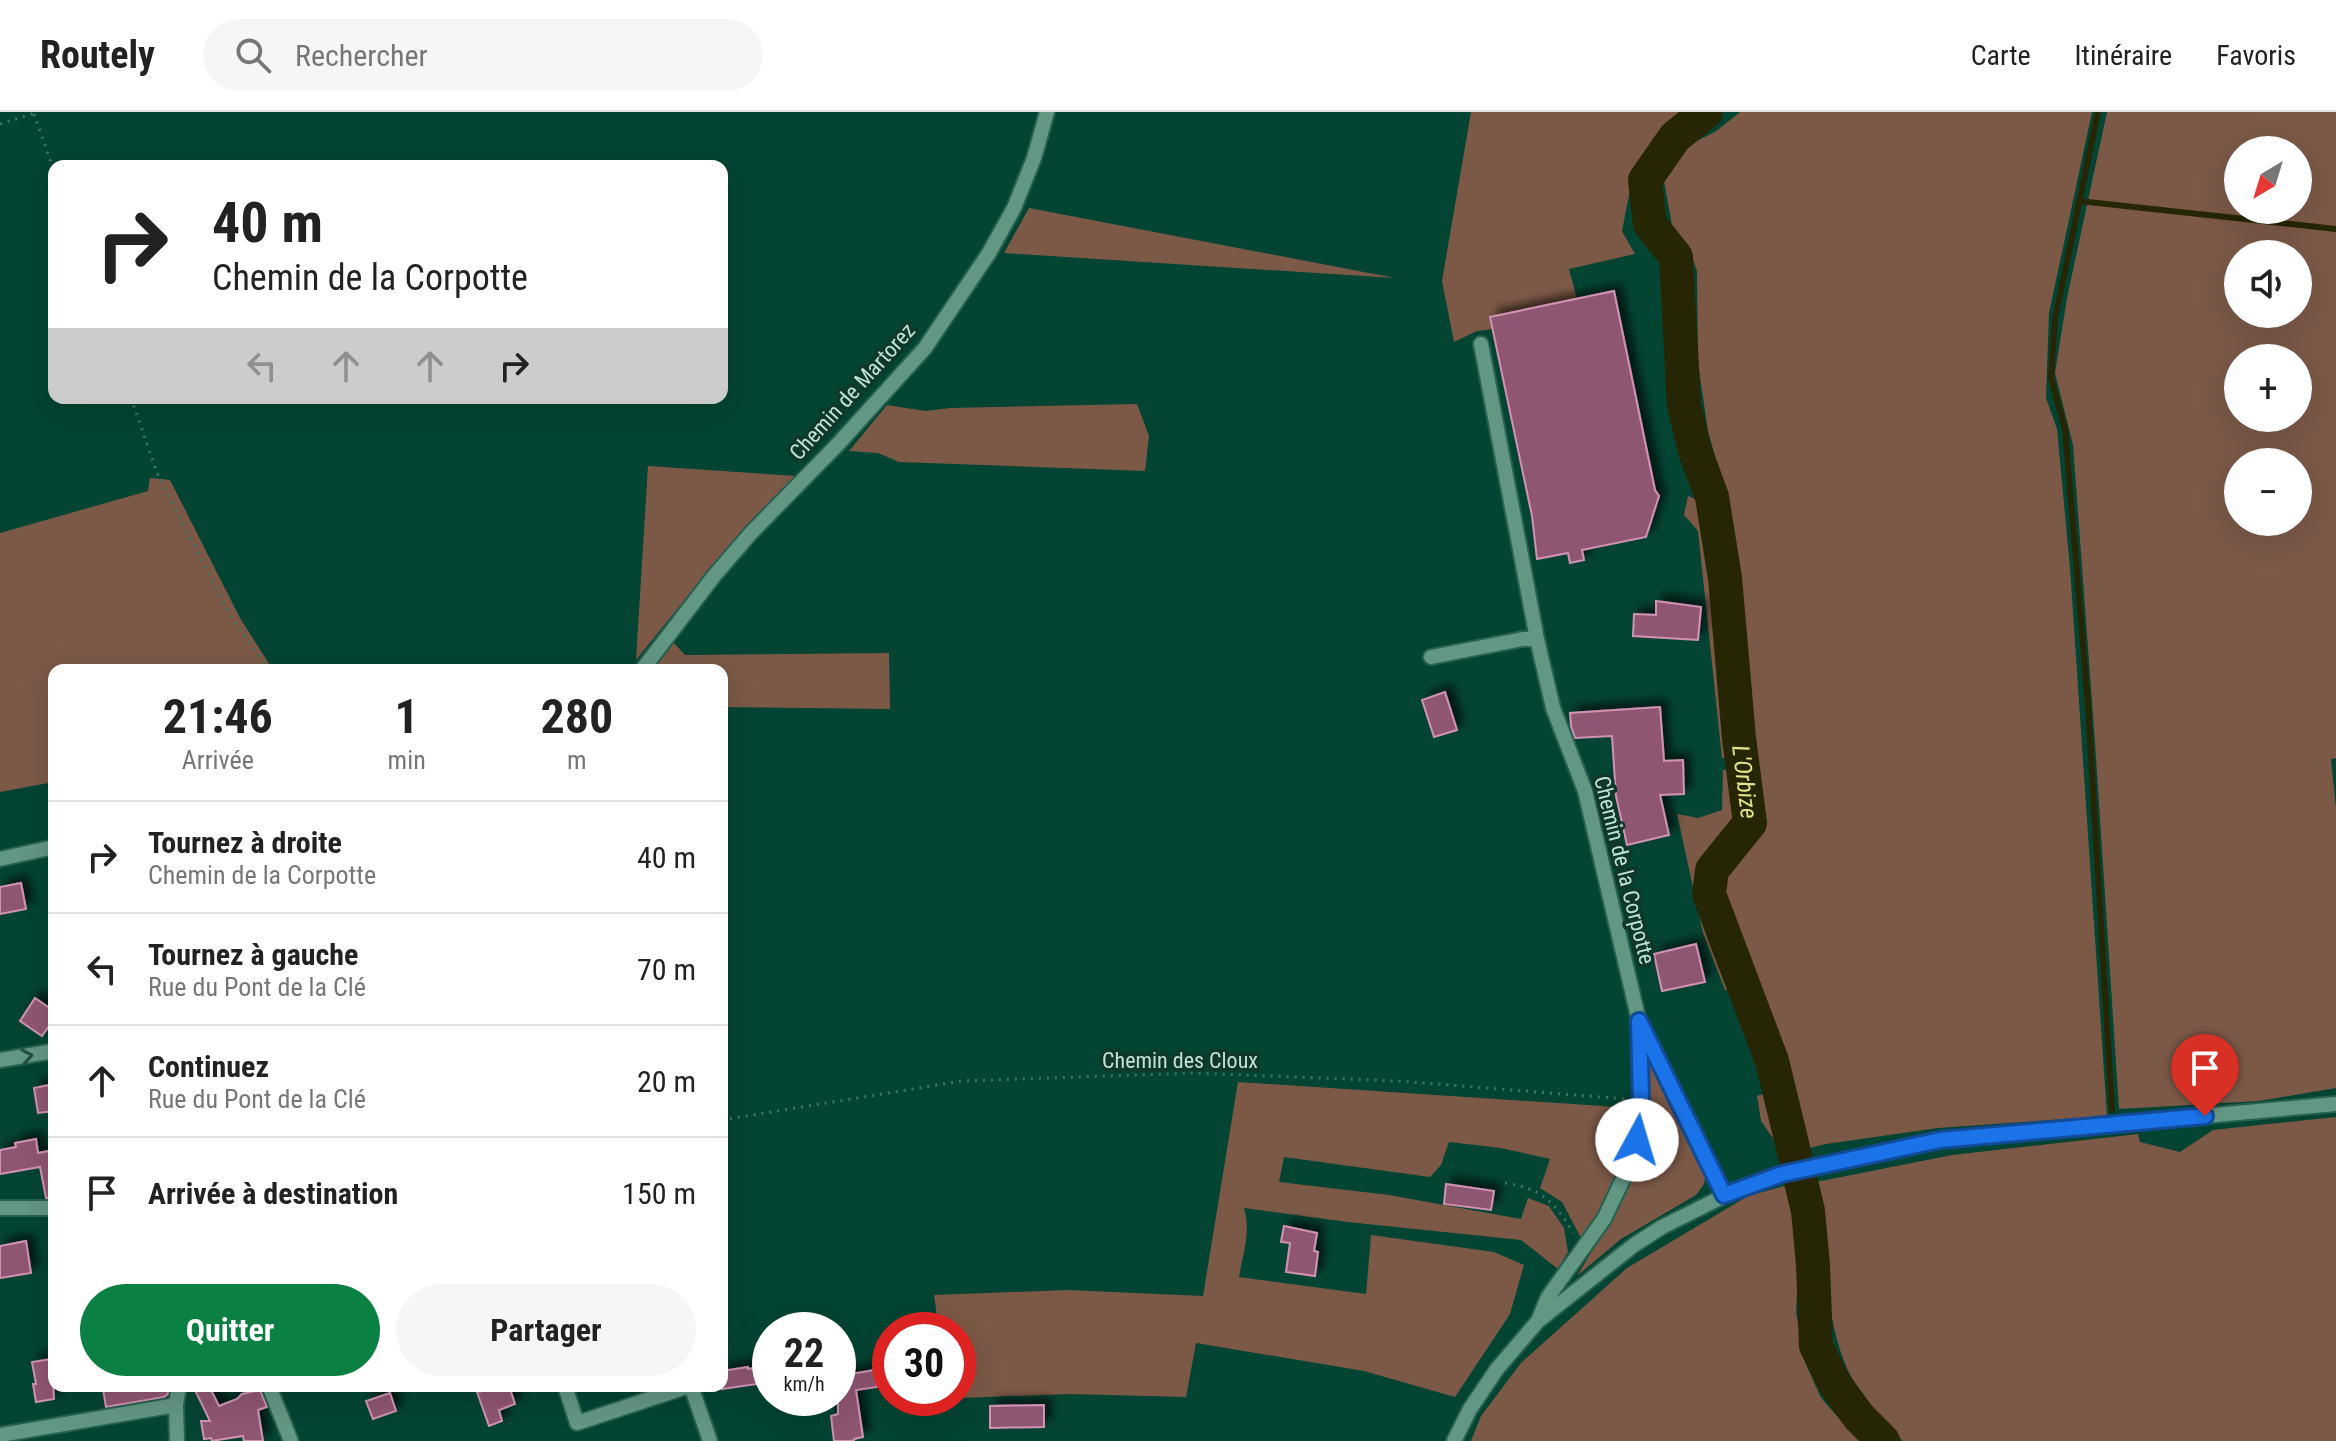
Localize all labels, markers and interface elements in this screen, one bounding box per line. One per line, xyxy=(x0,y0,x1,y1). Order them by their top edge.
search box xyxy=(203,19,763,91)
text: Routely xyxy=(40,33,155,77)
icon: search xyxy=(231,33,275,77)
text: Rechercher xyxy=(295,38,428,73)
text: Carte xyxy=(1971,39,2031,72)
text: Itinéraire xyxy=(2075,39,2172,72)
text: Favoris xyxy=(2216,39,2296,72)
north arrow xyxy=(2224,136,2312,224)
map controls xyxy=(2224,136,2312,536)
text: 40 m xyxy=(212,190,323,256)
icon: right xyxy=(80,192,184,296)
button: sound xyxy=(2224,240,2312,328)
text: Chemin de la Corpotte xyxy=(212,257,528,299)
street label: Chemin de Martorez xyxy=(784,318,920,465)
icon: left xyxy=(240,344,284,388)
icon: ahead xyxy=(324,344,368,388)
icon: ahead xyxy=(408,344,452,388)
icon: right xyxy=(492,344,536,388)
button: + xyxy=(2224,344,2312,432)
button: − xyxy=(2224,448,2312,536)
text: 21:46 xyxy=(163,688,273,745)
text: 1 xyxy=(395,688,419,745)
text: 280 xyxy=(540,688,613,745)
water label: L'Orbize xyxy=(1726,743,1763,820)
text: Arrivée xyxy=(182,745,254,775)
text: min xyxy=(388,745,426,775)
text: m xyxy=(567,745,587,775)
street label: Chemin de la Corpotte xyxy=(1589,773,1660,967)
text: Tournez à droite xyxy=(148,825,342,860)
icon: right xyxy=(80,835,124,879)
text: 40 m xyxy=(637,840,696,875)
text: Chemin de la Corpotte xyxy=(148,860,376,890)
text: Tournez à gauche xyxy=(148,937,358,972)
icon: left xyxy=(80,947,124,991)
text: 70 m xyxy=(637,952,696,987)
text: Rue du Pont de la Clé xyxy=(148,972,366,1002)
pin xyxy=(2171,1034,2239,1116)
icon: arrive xyxy=(2183,1046,2227,1090)
one-way arrow xyxy=(20,1048,34,1065)
street label: Chemin des Cloux xyxy=(1102,1048,1258,1073)
text: Continuez xyxy=(148,1049,269,1084)
icon: ahead xyxy=(80,1059,124,1103)
text: 20 m xyxy=(637,1064,696,1099)
text: Rue du Pont de la Clé xyxy=(148,1084,366,1114)
position arrow xyxy=(1595,1098,1679,1182)
icon: arrive xyxy=(80,1171,124,1215)
text: Arrivée à destination xyxy=(148,1176,398,1211)
text: 150 m xyxy=(622,1176,696,1211)
button: Quitter xyxy=(80,1284,380,1376)
button: Partager xyxy=(396,1284,696,1376)
speed limit sign: 30 xyxy=(872,1312,976,1416)
text: 22 xyxy=(784,1330,824,1377)
text: km/h xyxy=(783,1372,825,1396)

